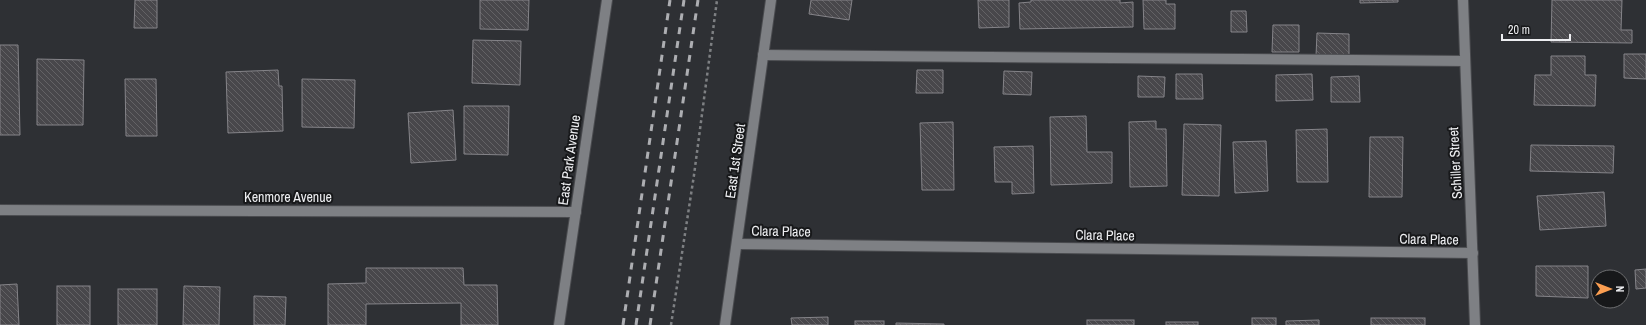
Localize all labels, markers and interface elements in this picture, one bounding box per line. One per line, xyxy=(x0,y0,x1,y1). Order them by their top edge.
scale bar xyxy=(1502,16,1570,42)
text: 20 m xyxy=(1508,22,1530,38)
street label: East Park Avenue xyxy=(554,114,584,206)
street label: East 1st Street xyxy=(721,122,749,200)
street label: Schiller Street xyxy=(1444,127,1466,199)
street label: Kenmore Avenue xyxy=(244,188,332,206)
street label: Clara Place xyxy=(751,221,811,241)
street label: Clara Place xyxy=(1075,225,1135,245)
street label: Clara Place xyxy=(1399,229,1459,249)
north arrow xyxy=(1590,269,1630,309)
text: N xyxy=(1613,286,1627,292)

